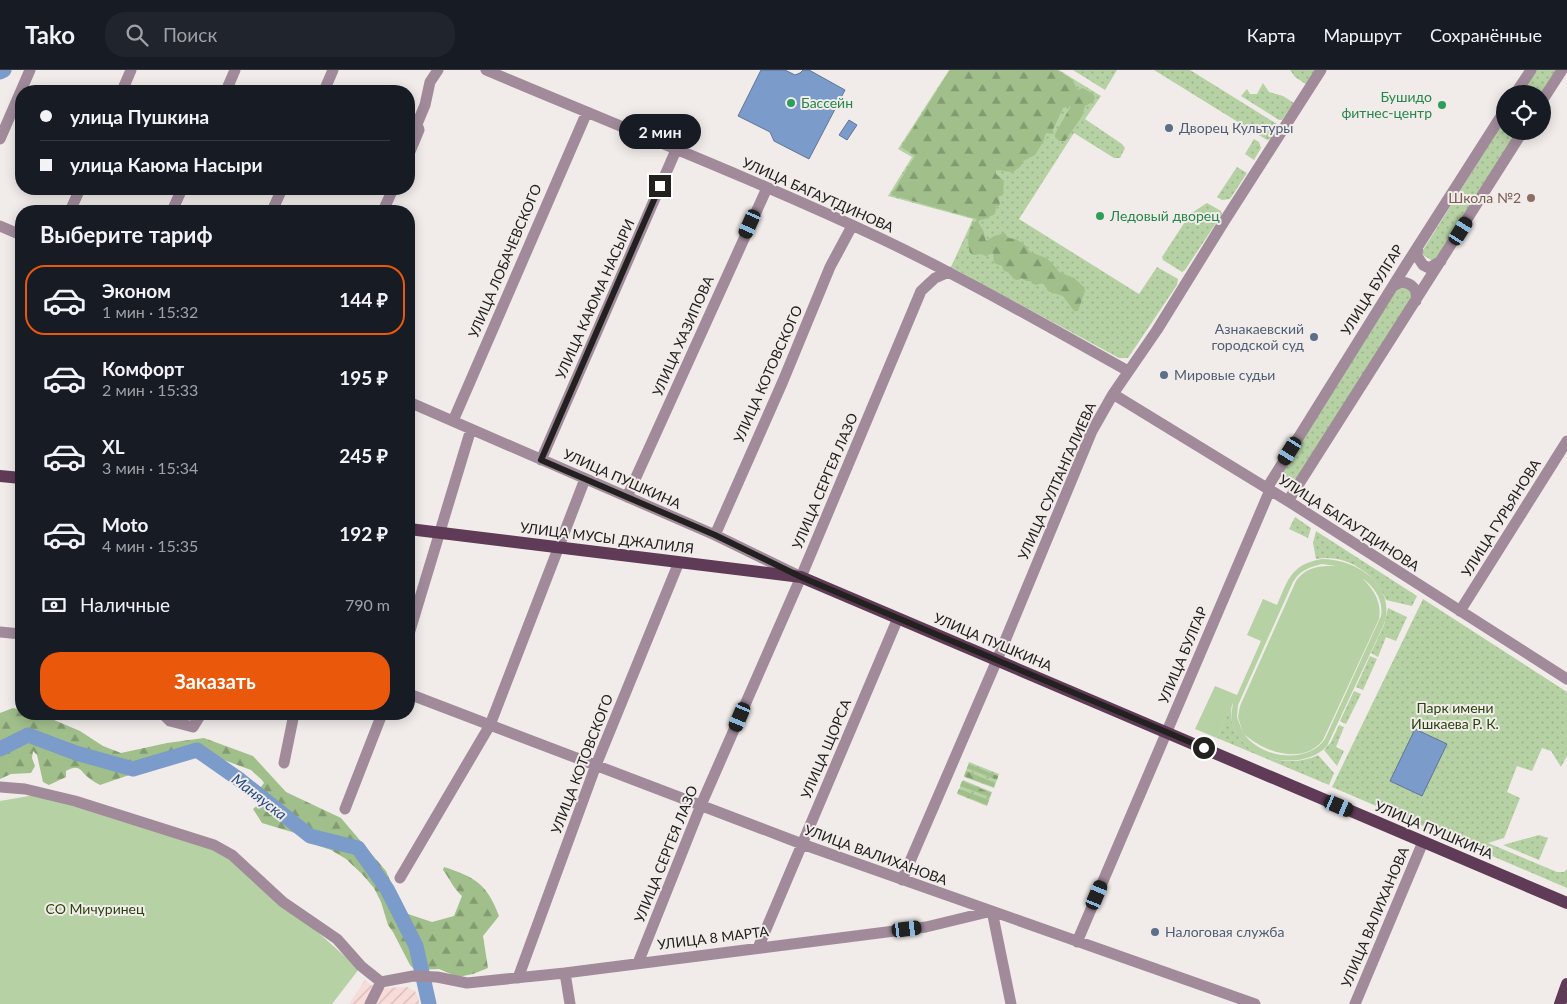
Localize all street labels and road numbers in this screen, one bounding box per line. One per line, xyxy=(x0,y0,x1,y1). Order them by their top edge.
street label: УЛИЦА БАГАУТДИНОВА xyxy=(740,153,897,236)
street label: УЛИЦА ЛОБАЧЕВСКОГО xyxy=(464,181,545,340)
street label: УЛИЦА КАЮМА НАСЫРИ xyxy=(552,216,638,381)
street label: УЛИЦА БУЛГАР xyxy=(1337,241,1406,338)
street label: УЛИЦА ХАЗИПОВА xyxy=(648,272,717,399)
street label: УЛИЦА КОТОВСКОГО xyxy=(730,303,805,445)
street label: УЛИЦА СУЛТАНГАЛИЕВА xyxy=(1014,399,1099,562)
street label: УЛИЦА СЕРГЕЯ ЛАЗО xyxy=(788,410,861,551)
street label: УЛИЦА ПУШКИНА xyxy=(561,445,684,512)
street label: УЛИЦА ГУРЬЯНОВА xyxy=(1457,455,1544,580)
street label: УЛИЦА БАГАУТДИНОВА xyxy=(1276,471,1423,575)
street label: УЛИЦА МУСЫ ДЖАЛИЛЯ xyxy=(519,518,695,557)
street label: УЛИЦА БУЛГАР xyxy=(1154,604,1211,706)
street label: УЛИЦА ПУШКИНА xyxy=(931,609,1056,674)
street label: УЛИЦА КОТОВСКОГО xyxy=(547,692,616,836)
street label: УЛИЦА ЩОРСА xyxy=(797,696,854,801)
street label: УЛИЦА СЕРГЕЯ ЛАЗО xyxy=(630,783,701,925)
street label: УЛИЦА ПУШКИНА xyxy=(1372,797,1497,862)
street label: УЛИЦА ВАЛИХАНОВА xyxy=(802,821,951,889)
street label: УЛИЦА ВАЛИХАНОВА xyxy=(1337,844,1412,990)
street label: УЛИЦА 8 МАРТА xyxy=(656,922,770,953)

